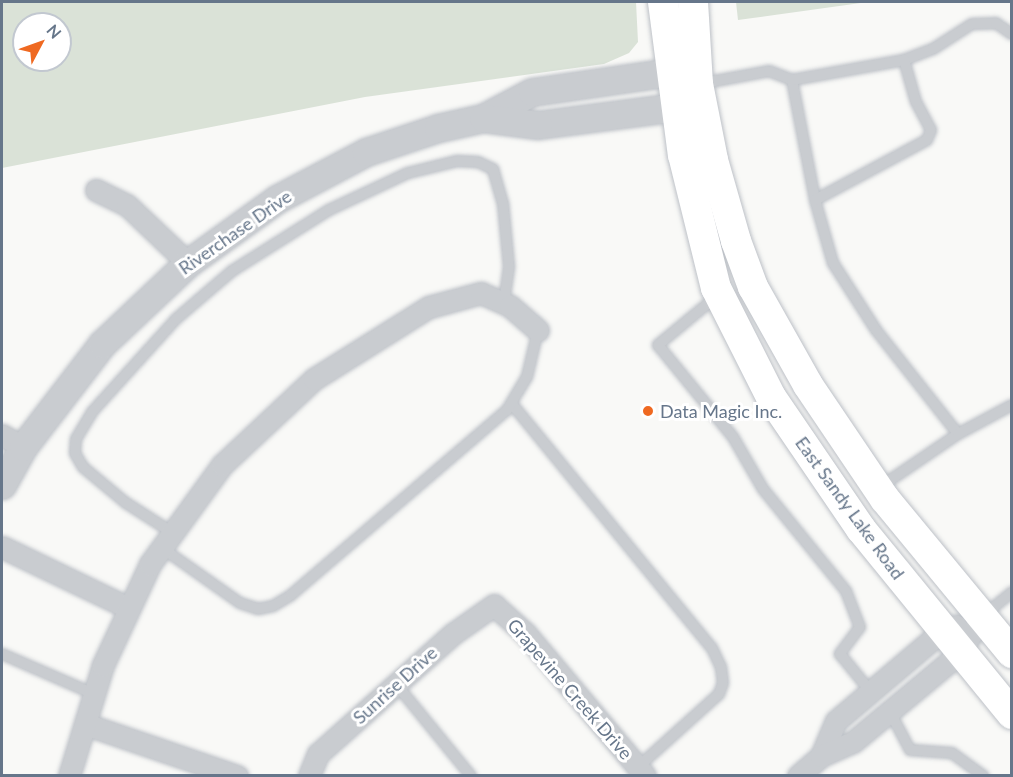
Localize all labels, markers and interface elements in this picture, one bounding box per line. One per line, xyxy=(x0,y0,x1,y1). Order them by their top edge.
north arrow xyxy=(12,12,72,72)
text: N xyxy=(43,20,66,42)
street label: Riverchase Drive xyxy=(174,185,296,279)
place label: Data Magic Inc. xyxy=(660,400,782,422)
marker: Data Magic Inc. xyxy=(641,404,655,418)
street label: East Sandy Lake Road xyxy=(791,432,909,584)
street label: Grapevine Creek Drive xyxy=(503,614,637,764)
street label: Sunrise Drive xyxy=(349,642,441,728)

